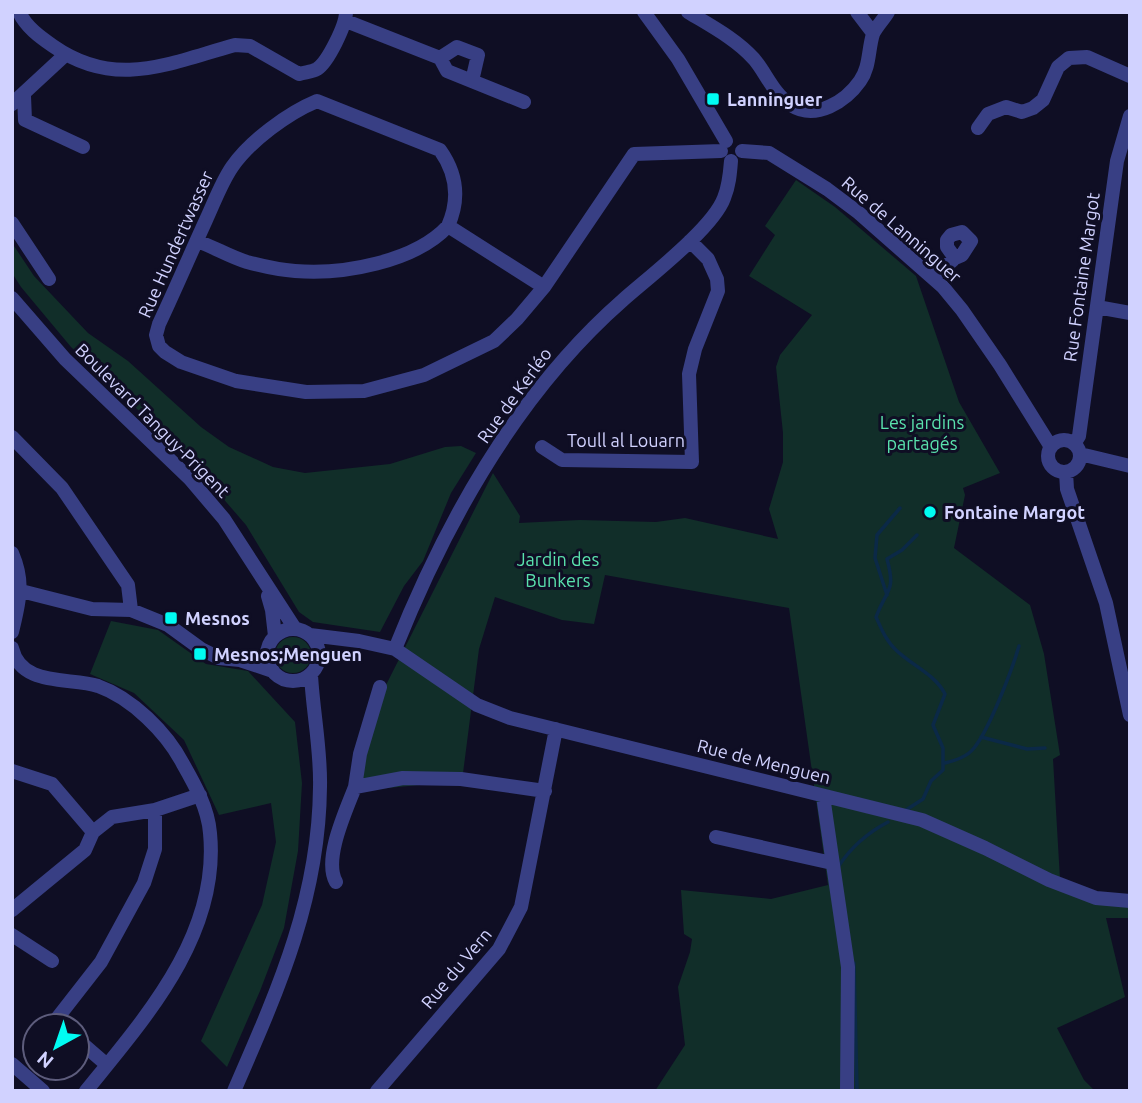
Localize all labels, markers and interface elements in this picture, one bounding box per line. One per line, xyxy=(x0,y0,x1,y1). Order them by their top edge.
place label: Lanninguer xyxy=(727,89,823,109)
marker: Lanninguer xyxy=(705,91,721,107)
street label: Rue Hundertwasser xyxy=(134,167,216,321)
street label: Rue de Lanninguer xyxy=(838,172,966,286)
street label: Rue Fontaine Margot xyxy=(1059,191,1103,363)
street label: Boulevard Tanguy-Prigent xyxy=(72,339,234,501)
street label: Rue de Kerléo xyxy=(473,343,555,447)
park label: Les jardins partagés xyxy=(880,412,964,453)
street label: Toull al Louarn xyxy=(567,430,685,450)
place label: Fontaine Margot xyxy=(944,502,1085,522)
marker: Fontaine Margot xyxy=(922,504,938,520)
park label: Jardin des Bunkers xyxy=(517,549,599,590)
place label: Mesnos xyxy=(185,608,250,628)
marker: Mesnos xyxy=(163,610,179,626)
place label: Mesnos;Menguen xyxy=(214,644,362,664)
marker: Mesnos;Menguen xyxy=(192,646,208,662)
street label: Rue de Menguen xyxy=(695,735,833,787)
street label: Rue du Vern xyxy=(417,924,495,1012)
north arrow xyxy=(21,1012,91,1082)
text: N xyxy=(33,1047,58,1073)

